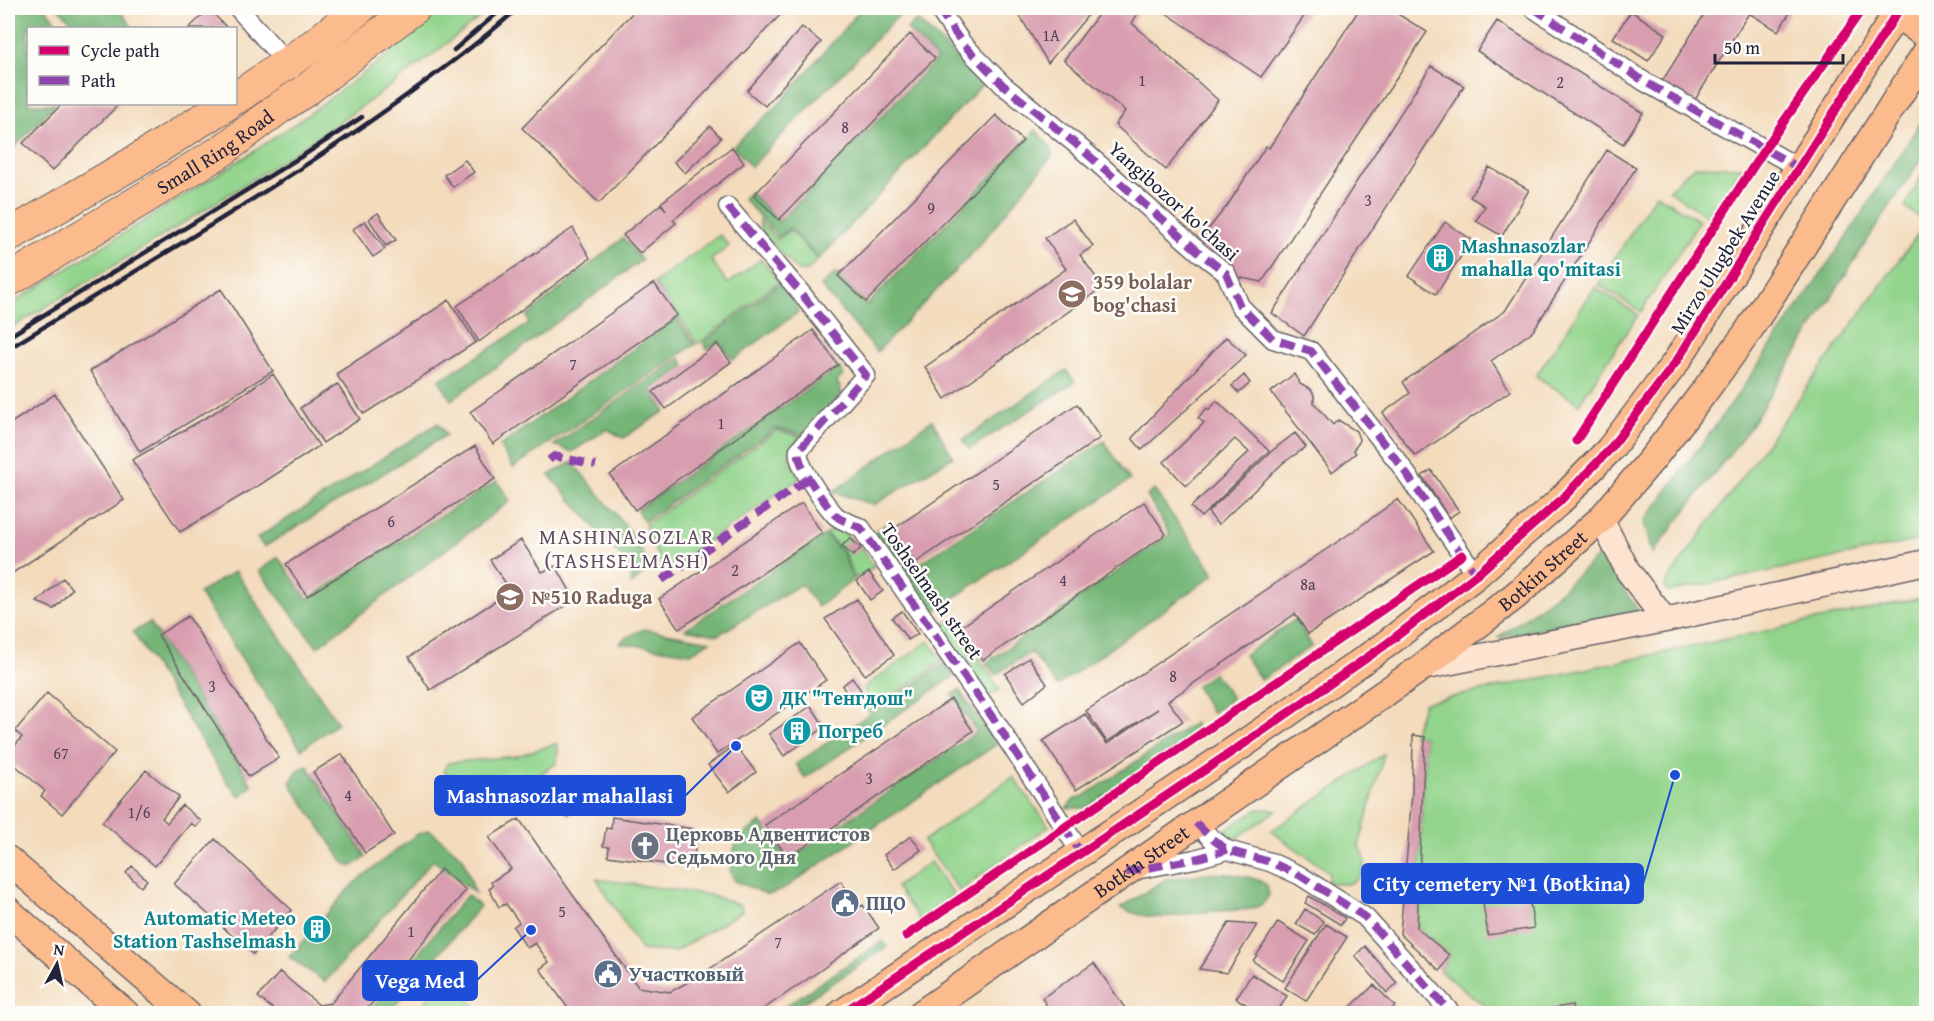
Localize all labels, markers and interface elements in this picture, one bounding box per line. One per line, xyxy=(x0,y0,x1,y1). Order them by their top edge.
house number: 1A xyxy=(1042,23,1060,47)
legend xyxy=(27,27,237,105)
scale bar xyxy=(1715,27,1842,65)
text: 50 m xyxy=(1724,34,1760,61)
text: Cycle path xyxy=(81,37,160,64)
text: Path xyxy=(81,67,116,94)
house number: 1 xyxy=(1138,68,1146,92)
house number: 2 xyxy=(1556,70,1564,94)
street label: Small Ring Road xyxy=(151,102,280,201)
house number: 8 xyxy=(841,115,849,139)
street label: Yangibozor ko'chasi xyxy=(1103,134,1246,268)
street label: Mirzo Ulugbek Avenue xyxy=(1662,164,1787,340)
house number: 3 xyxy=(1364,188,1372,212)
house number: 9 xyxy=(927,196,935,220)
place label: Mashnasozlar mahalla qo'mitasi xyxy=(1461,231,1621,283)
building icon: Mashnasozlar mahalla qo'mitasi xyxy=(1424,242,1456,274)
place label: 359 bolalar bog'chasi xyxy=(1093,267,1192,319)
school or university icon: 359 bolalar bog'chasi xyxy=(1056,278,1088,310)
house number: 7 xyxy=(569,352,577,376)
house number: 1 xyxy=(717,411,725,435)
house number: 5 xyxy=(992,472,1000,496)
house number: 6 xyxy=(387,509,395,533)
street label: Toshselmash street xyxy=(874,516,990,665)
district label: MASHINASOZLAR (TASHSELMASH) xyxy=(539,521,715,576)
street label: Botkin Street xyxy=(1492,523,1594,618)
house number: 2 xyxy=(731,558,739,582)
house number: 4 xyxy=(1059,568,1067,592)
house number: 8a xyxy=(1300,572,1316,596)
school or university icon: №510 Raduga xyxy=(494,581,526,613)
place label: №510 Raduga xyxy=(531,582,653,611)
house number: 8 xyxy=(1169,664,1177,688)
house number: 3 xyxy=(208,674,216,698)
theatre icon: ДК "Тенгдош" xyxy=(743,682,775,714)
place label: ДК "Тенгдош" xyxy=(779,683,913,712)
building icon: Погреб xyxy=(781,715,813,747)
place label: Погреб xyxy=(818,716,883,745)
house number: 67 xyxy=(53,741,69,765)
house number: 3 xyxy=(865,766,873,790)
callout: Mashnasozlar mahallasi xyxy=(435,776,685,815)
text: Mashnasozlar mahallasi xyxy=(447,780,674,811)
house number: 4 xyxy=(344,783,352,807)
house number: 1/6 xyxy=(128,800,151,824)
street label: Botkin Street xyxy=(1087,818,1195,904)
place label: Церковь Адвентистов Седьмого Дня xyxy=(666,819,870,871)
church icon: Церковь Адвентистов Седьмого Дня xyxy=(629,830,661,862)
callout: City cemetery №1 (Botkina) xyxy=(1362,864,1643,903)
text: City cemetery №1 (Botkina) xyxy=(1373,868,1631,899)
public building icon: ПЦО xyxy=(829,887,861,919)
place label: ПЦО xyxy=(866,888,906,917)
house number: 5 xyxy=(558,899,566,923)
place label: Automatic Meteo Station Tashselmash xyxy=(113,903,296,955)
building icon: Automatic Meteo Station Tashselmash xyxy=(301,913,333,945)
house number: 1 xyxy=(407,919,415,943)
house number: 7 xyxy=(774,930,782,954)
north arrow xyxy=(27,934,87,994)
text: N xyxy=(52,937,66,962)
public building icon: Участковый xyxy=(592,958,624,990)
place label: Участковый xyxy=(629,959,744,988)
callout: Vega Med xyxy=(363,961,477,1000)
text: Vega Med xyxy=(375,965,465,996)

